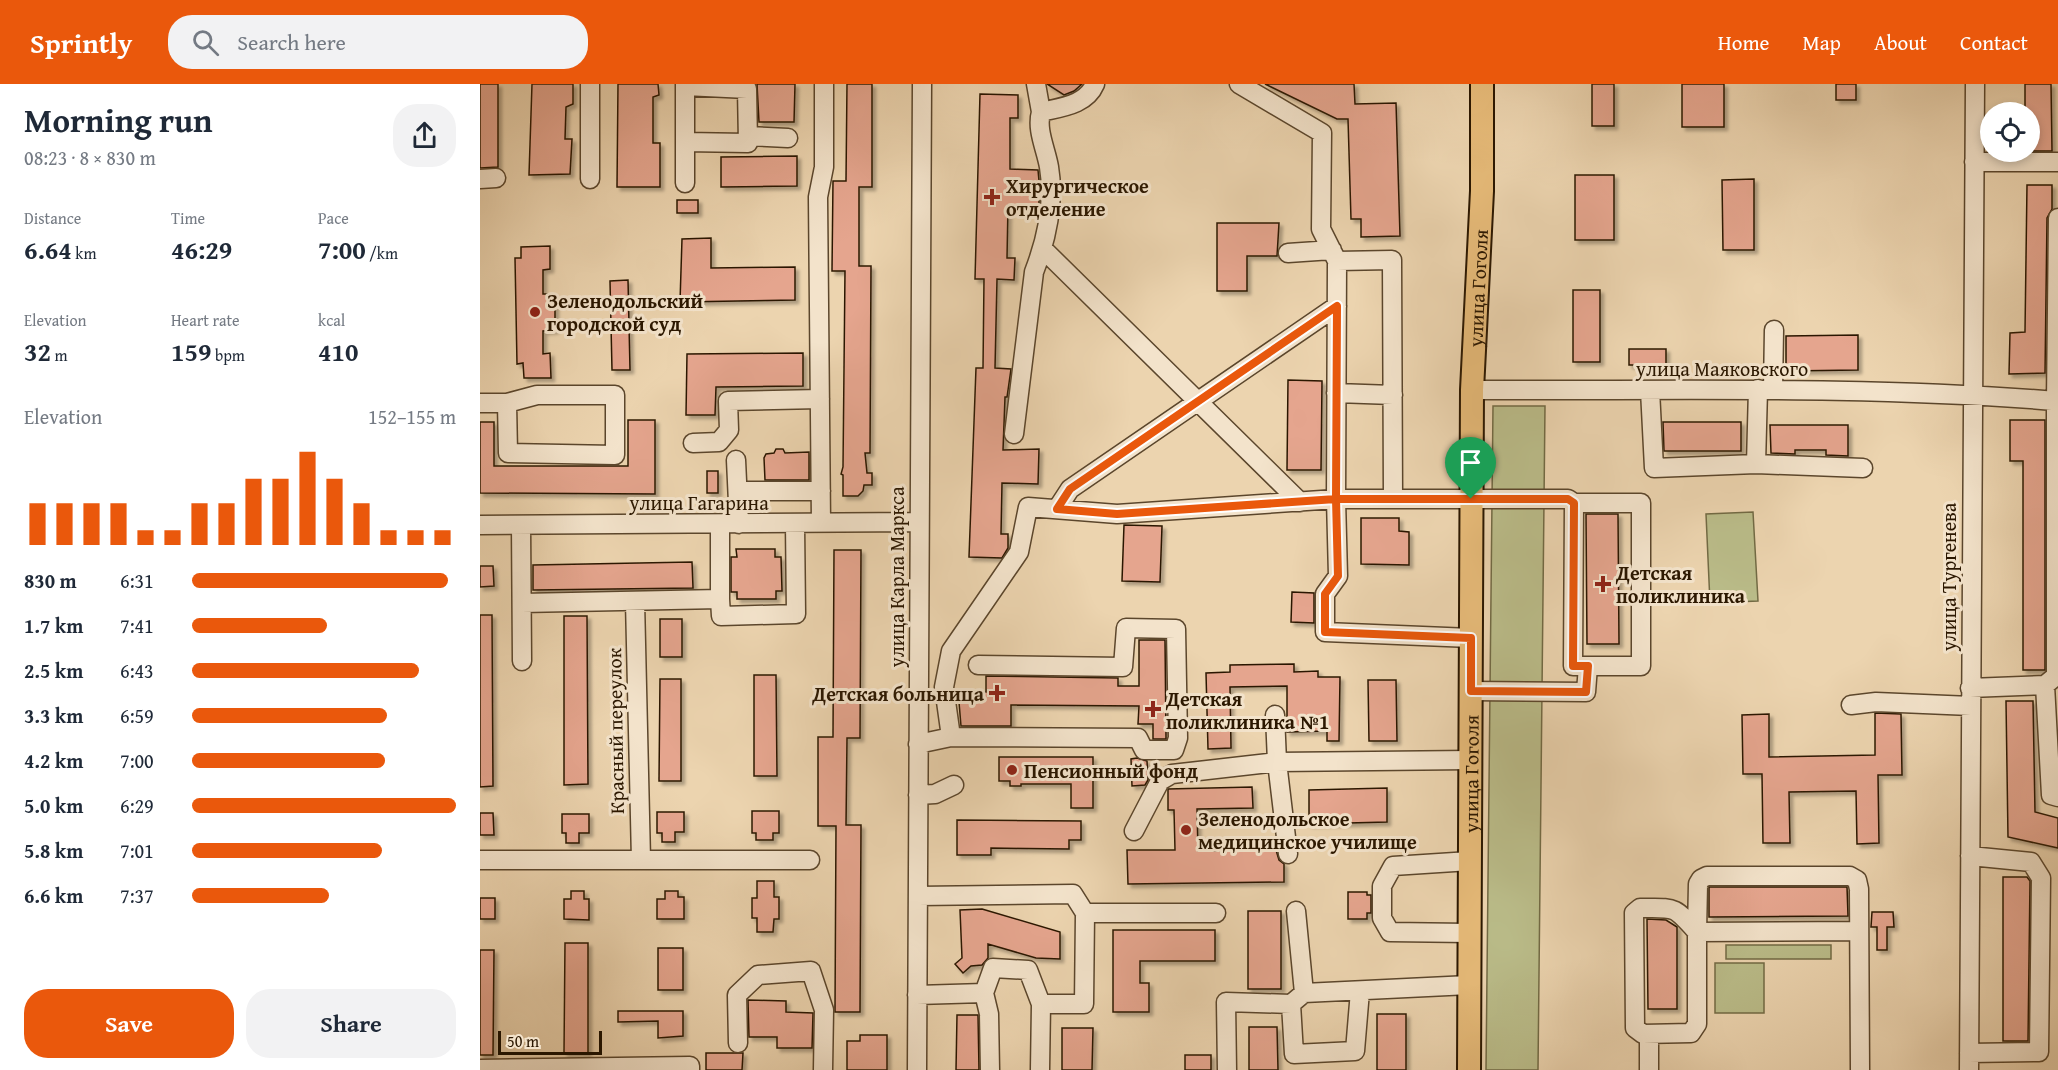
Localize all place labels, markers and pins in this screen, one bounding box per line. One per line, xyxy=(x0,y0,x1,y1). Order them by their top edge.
place label: Хирургическое отделение xyxy=(1006,171,1149,223)
marker: Хирургическое отделение xyxy=(983,188,1001,206)
place label: Зеленодольский городской суд xyxy=(547,286,704,338)
marker: Зеленодольский городской суд xyxy=(528,305,542,319)
pin xyxy=(1445,437,1496,499)
place label: Детская поликлиника xyxy=(1615,558,1746,610)
marker: Детская поликлиника xyxy=(1594,575,1612,593)
place label: Детская больница xyxy=(811,679,985,708)
marker: Детская больница xyxy=(988,684,1006,702)
place label: Детская поликлиника №1 xyxy=(1165,684,1329,736)
marker: Детская поликлиника №1 xyxy=(1144,700,1162,718)
place label: Пенсионный фонд xyxy=(1024,756,1198,785)
marker: Пенсионный фонд xyxy=(1005,763,1019,777)
place label: Зеленодольское медицинское училище xyxy=(1198,804,1417,856)
marker: Зеленодольское медицинское училище xyxy=(1179,823,1193,837)

